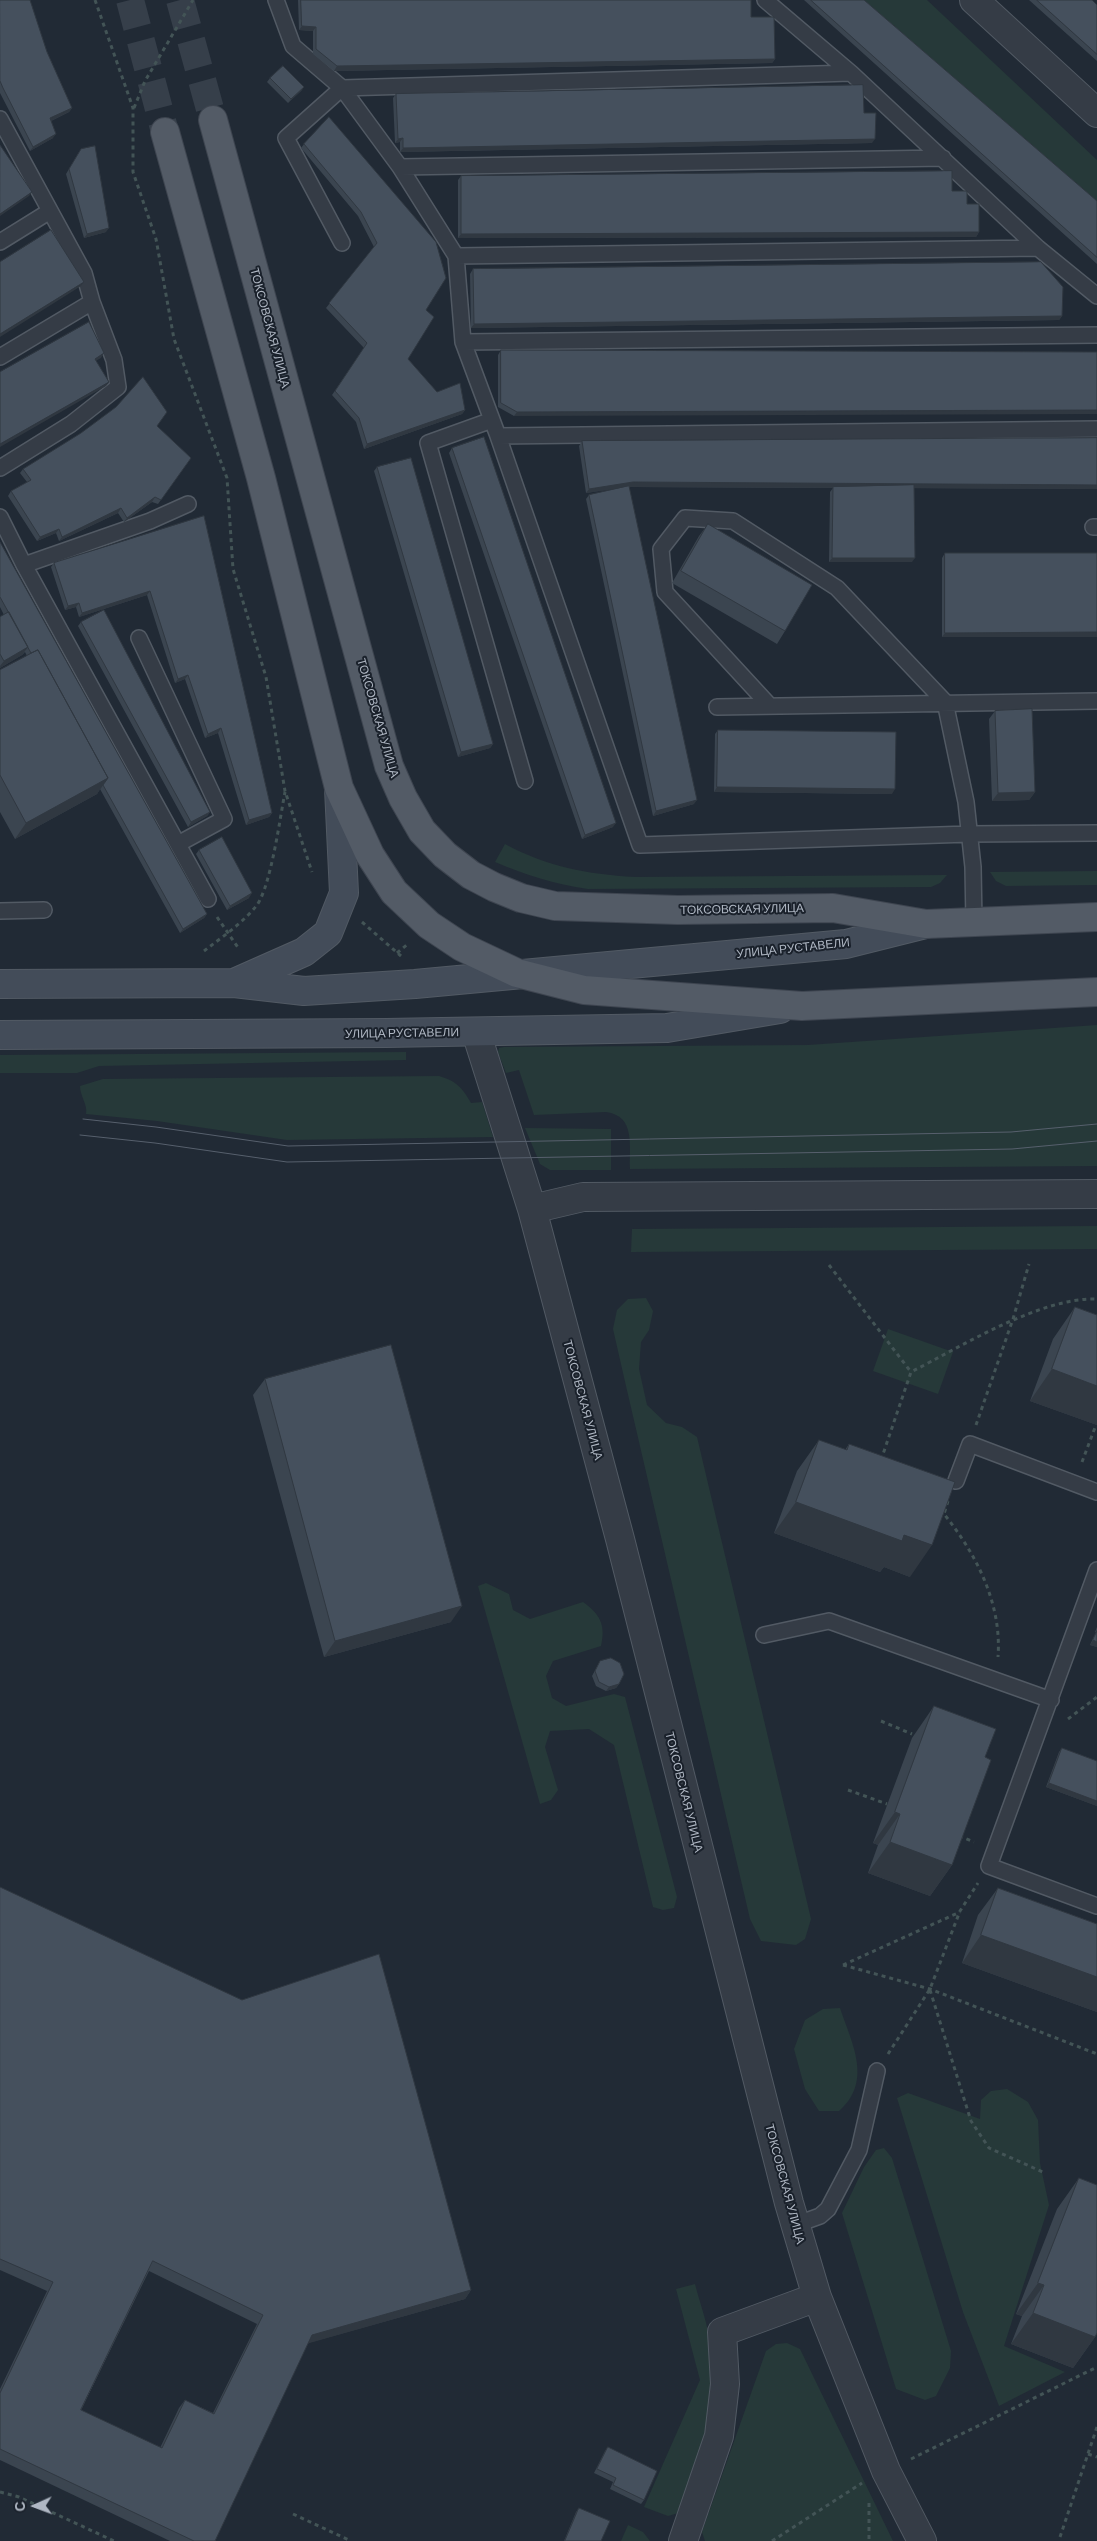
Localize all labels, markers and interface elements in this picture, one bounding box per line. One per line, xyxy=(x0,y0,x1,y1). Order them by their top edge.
street label: ТОКСОВСКАЯ УЛИЦА xyxy=(247,266,293,390)
street label: ТОКСОВСКАЯ УЛИЦА xyxy=(354,657,402,779)
street label: ТОКСОВСКАЯ УЛИЦА xyxy=(680,901,804,917)
street label: УЛИЦА РУСТАВЕЛИ xyxy=(736,935,850,961)
street label: УЛИЦА РУСТАВЕЛИ xyxy=(345,1025,459,1041)
street label: ТОКСОВСКАЯ УЛИЦА xyxy=(560,1338,606,1462)
street label: ТОКСОВСКАЯ УЛИЦА xyxy=(662,1730,706,1854)
street label: ТОКСОВСКАЯ УЛИЦА xyxy=(762,2122,808,2246)
north arrow xyxy=(10,2481,60,2531)
text: С xyxy=(11,2501,28,2512)

